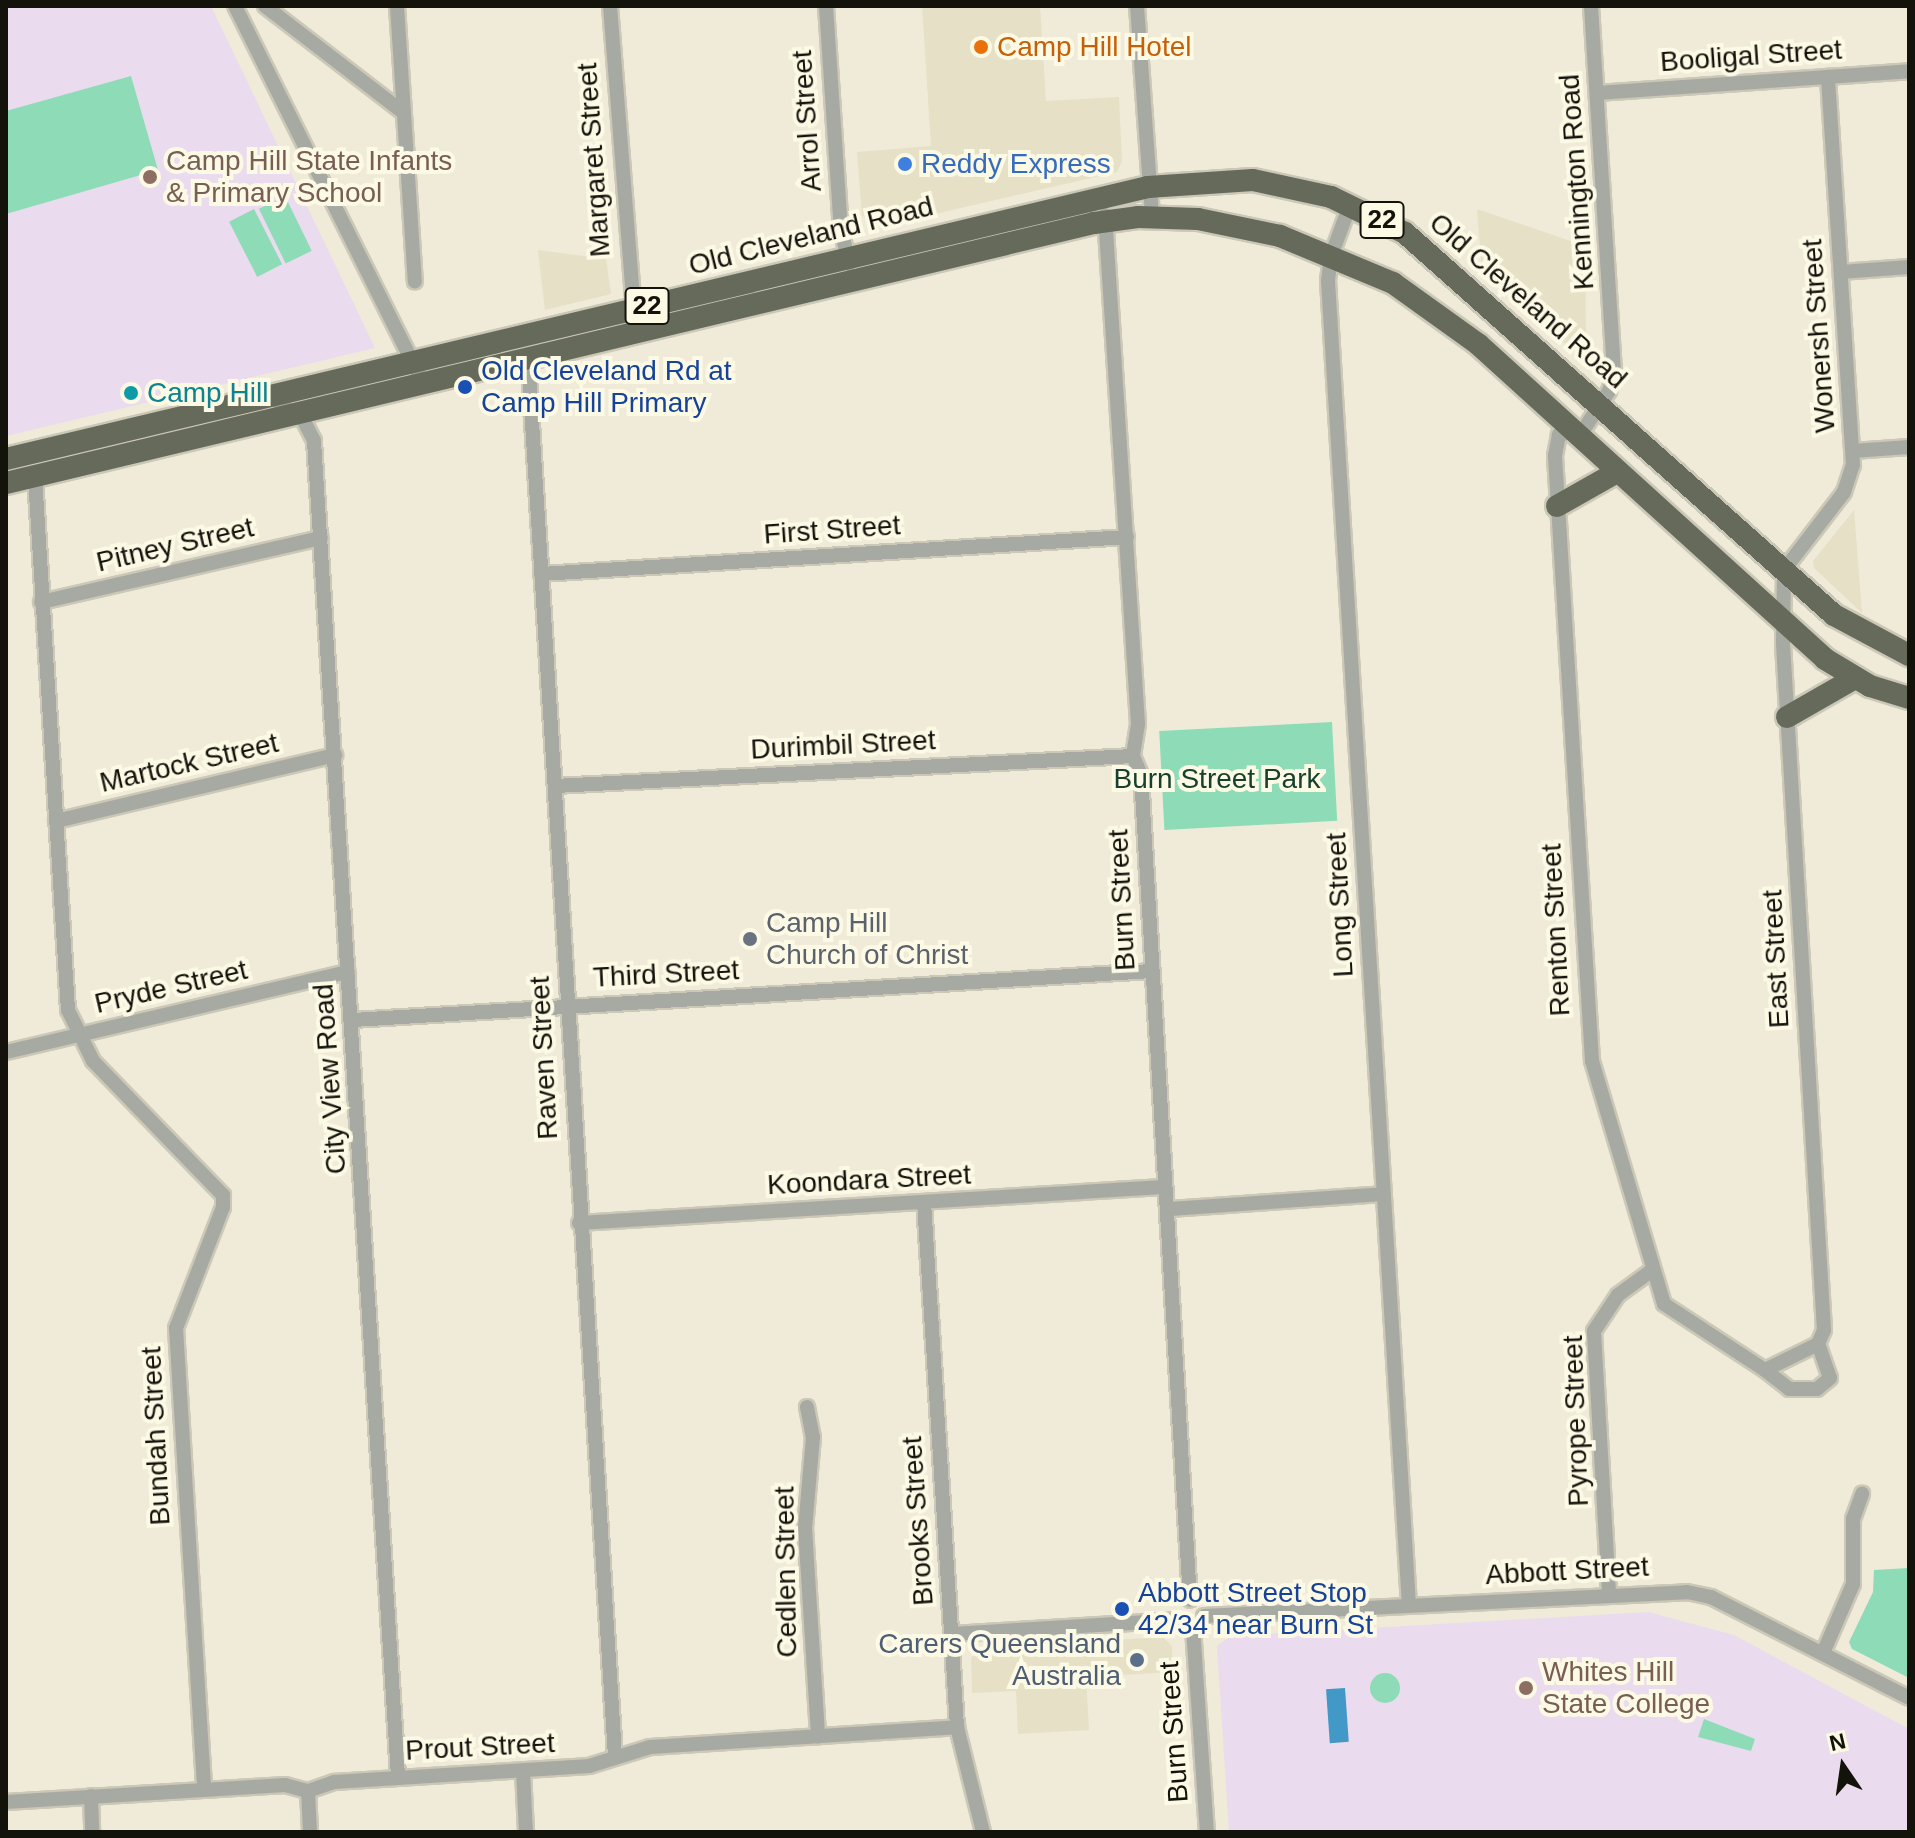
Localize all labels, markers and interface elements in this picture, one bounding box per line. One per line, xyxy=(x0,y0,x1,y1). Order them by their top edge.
place label: Camp Hill Hotel xyxy=(997,30,1191,64)
street label: Booligal Street xyxy=(1659,33,1843,79)
marker: Camp Hill Hotel xyxy=(972,38,990,56)
street label: Arrol Street xyxy=(785,49,829,193)
street label: Margaret Street xyxy=(570,62,618,258)
street label: Kennington Road xyxy=(1553,73,1601,291)
place label: Camp Hill State Infants & Primary School xyxy=(166,144,452,210)
place label: Reddy Express xyxy=(921,147,1111,181)
marker: Reddy Express xyxy=(896,155,914,173)
marker: Camp Hill State Infants & Primary School xyxy=(141,168,159,186)
street label: Old Cleveland Road xyxy=(685,189,937,283)
road number: 22 xyxy=(1358,198,1406,242)
street label: Old Cleveland Road xyxy=(1422,206,1634,396)
street label: Wonersh Street xyxy=(1795,238,1843,434)
road number: 22 xyxy=(623,284,671,328)
place label: Old Cleveland Rd at Camp Hill Primary xyxy=(481,354,732,420)
place label: Camp Hill xyxy=(147,376,268,410)
marker: Old Cleveland Rd at Camp Hill Primary xyxy=(456,378,474,396)
marker: Camp Hill xyxy=(122,384,140,402)
street label: First Street xyxy=(763,508,901,552)
street label: Pitney Street xyxy=(93,511,257,579)
street label: Durimbil Street xyxy=(750,723,936,767)
street label: Martock Street xyxy=(97,726,281,800)
park label: Burn Street Park xyxy=(1114,762,1320,796)
street label: Burn Street xyxy=(1102,828,1142,972)
street label: Long Street xyxy=(1319,832,1361,978)
street label: Renton Street xyxy=(1535,843,1577,1017)
street label: East Street xyxy=(1756,889,1796,1029)
place label: Camp Hill Church of Christ xyxy=(766,906,968,972)
marker: Camp Hill Church of Christ xyxy=(741,930,759,948)
street label: Pryde Street xyxy=(91,953,251,1021)
street label: Third Street xyxy=(592,953,740,995)
street label: Raven Street xyxy=(523,976,565,1140)
street label: City View Road xyxy=(307,983,353,1175)
street label: Koondara Street xyxy=(766,1158,972,1202)
street label: Pyrope Street xyxy=(1556,1335,1596,1507)
street label: Bundah Street xyxy=(135,1346,177,1526)
street label: Brooks Street xyxy=(895,1435,941,1607)
street label: Cedlen Street xyxy=(768,1486,804,1658)
street label: Abbott Street xyxy=(1485,1550,1649,1592)
place label: Abbott Street Stop 42/34 near Burn St xyxy=(1138,1576,1373,1642)
marker: Abbott Street Stop 42/34 near Burn St xyxy=(1113,1600,1131,1618)
place label: Carers Queensland Australia xyxy=(878,1627,1121,1693)
marker: Carers Queensland Australia xyxy=(1128,1651,1146,1669)
place label: Whites Hill State College xyxy=(1542,1655,1710,1721)
street label: Burn Street xyxy=(1152,1660,1196,1804)
marker: Whites Hill State College xyxy=(1517,1679,1535,1697)
street label: Prout Street xyxy=(405,1726,555,1768)
north arrow xyxy=(1803,1726,1883,1806)
text: N xyxy=(1827,1728,1848,1756)

